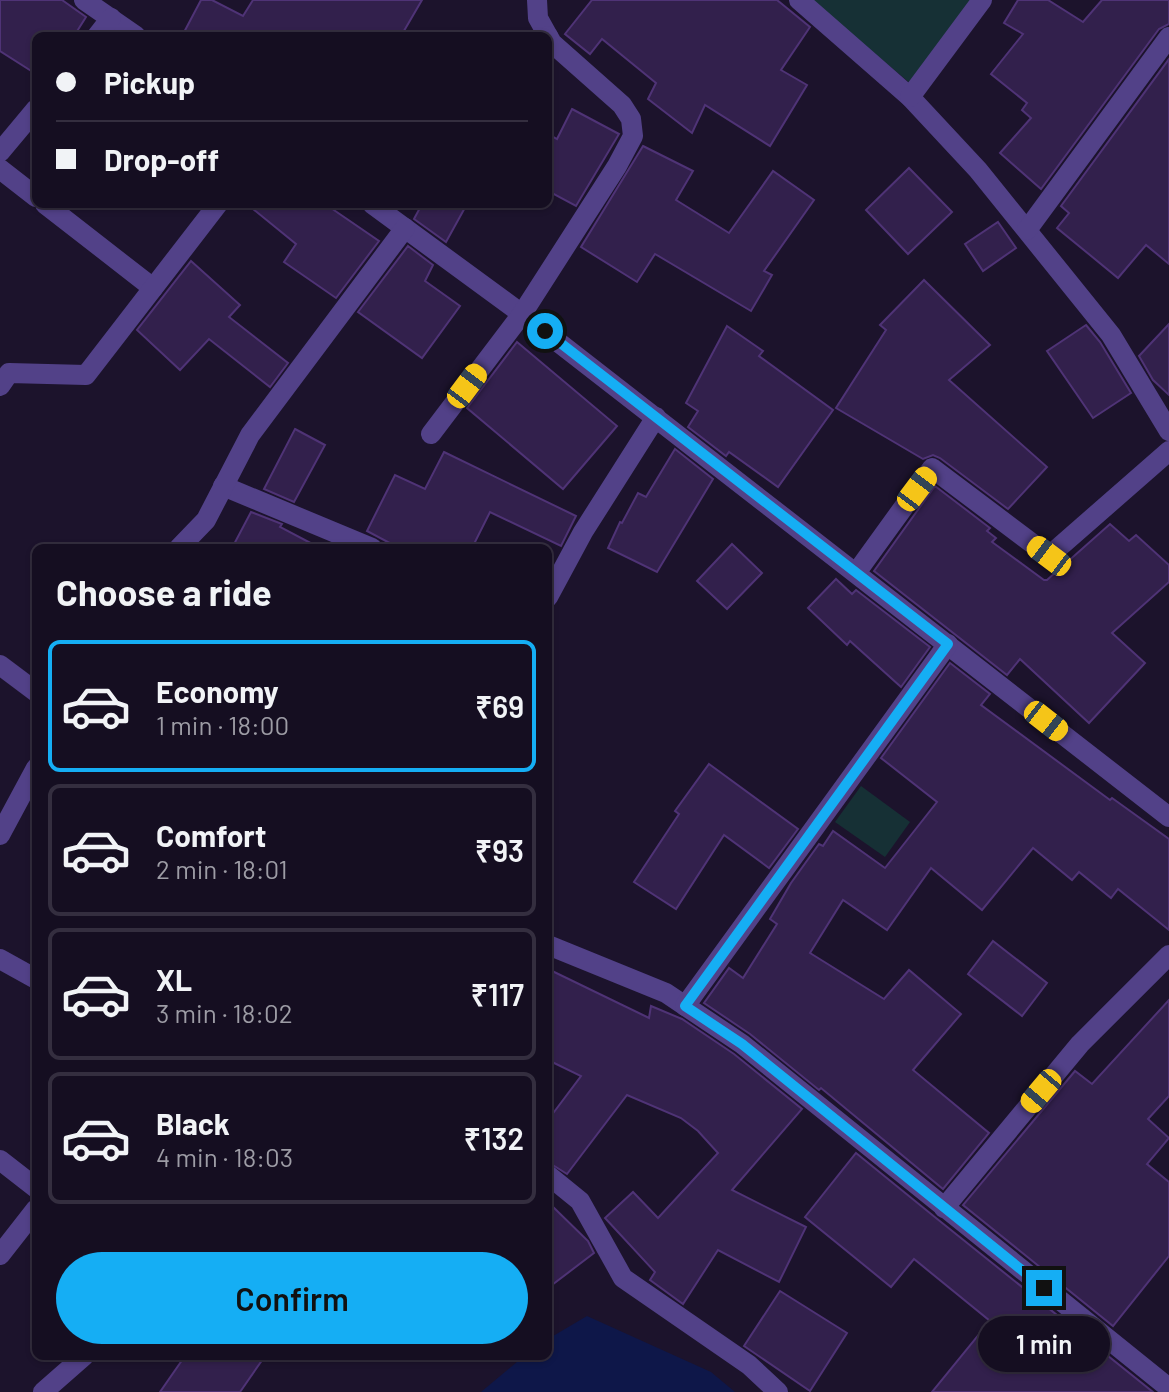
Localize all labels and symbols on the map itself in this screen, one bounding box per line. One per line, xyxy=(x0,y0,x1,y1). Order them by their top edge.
route start xyxy=(527,313,563,349)
car xyxy=(443,360,491,412)
car xyxy=(893,463,941,515)
car xyxy=(1023,532,1075,580)
car xyxy=(1020,697,1072,745)
car xyxy=(1016,1065,1066,1117)
route end xyxy=(1026,1270,1062,1306)
callout: 1 min xyxy=(978,1316,1110,1372)

